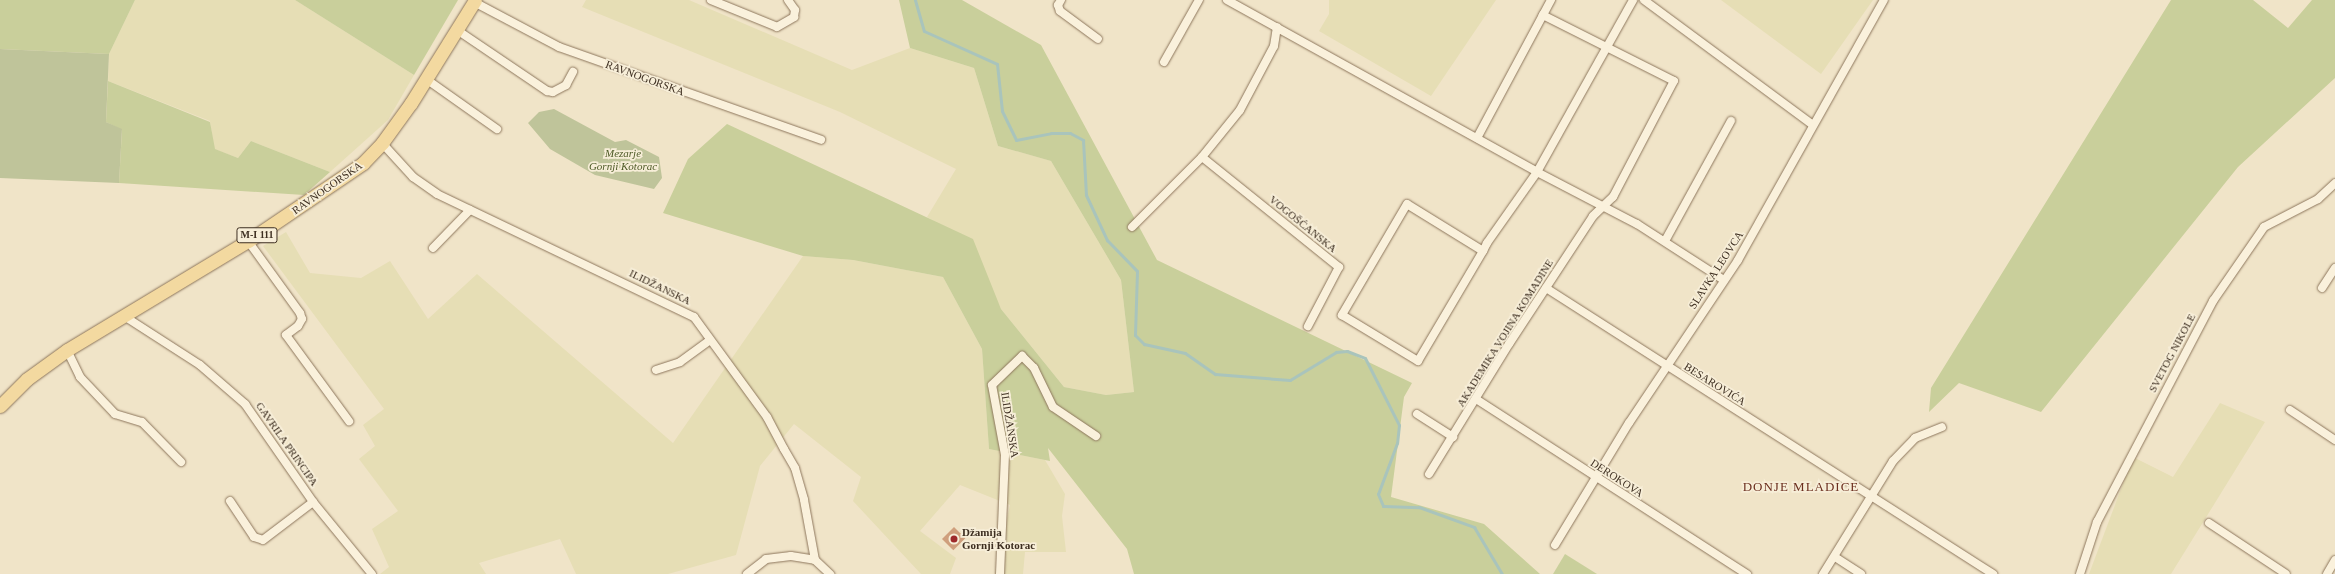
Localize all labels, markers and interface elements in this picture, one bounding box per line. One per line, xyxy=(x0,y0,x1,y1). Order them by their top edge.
street label: RAVNOGORSKA xyxy=(604,58,686,98)
park label: Mezarje Gornji Kotorac xyxy=(589,147,657,173)
street label: RAVNOGORSKA xyxy=(289,159,365,217)
street label: VOGOŠĆANSKA xyxy=(1267,193,1339,255)
road number: M-I 111 xyxy=(236,227,278,243)
street label: SLAVKA LEOVCA xyxy=(1686,228,1746,312)
street label: AKADEMIKA VOJINA KOMADINE xyxy=(1454,256,1556,410)
street label: ILIDŽANSKA xyxy=(627,266,693,308)
street label: SVETOG NIKOLE xyxy=(2146,312,2198,394)
street label: BESAROVIĆA xyxy=(1682,360,1748,408)
street label: ILIDŽANSKA xyxy=(998,391,1022,459)
street label: GAVRILA PRINCIPA xyxy=(253,399,321,489)
street label: DEROKOVA xyxy=(1588,456,1646,500)
district label: DONJE MLADICE xyxy=(1743,479,1859,495)
place label: Džamija Gornji Kotorac xyxy=(962,526,1035,552)
marker: Džamija Gornji Kotorac xyxy=(949,534,959,544)

